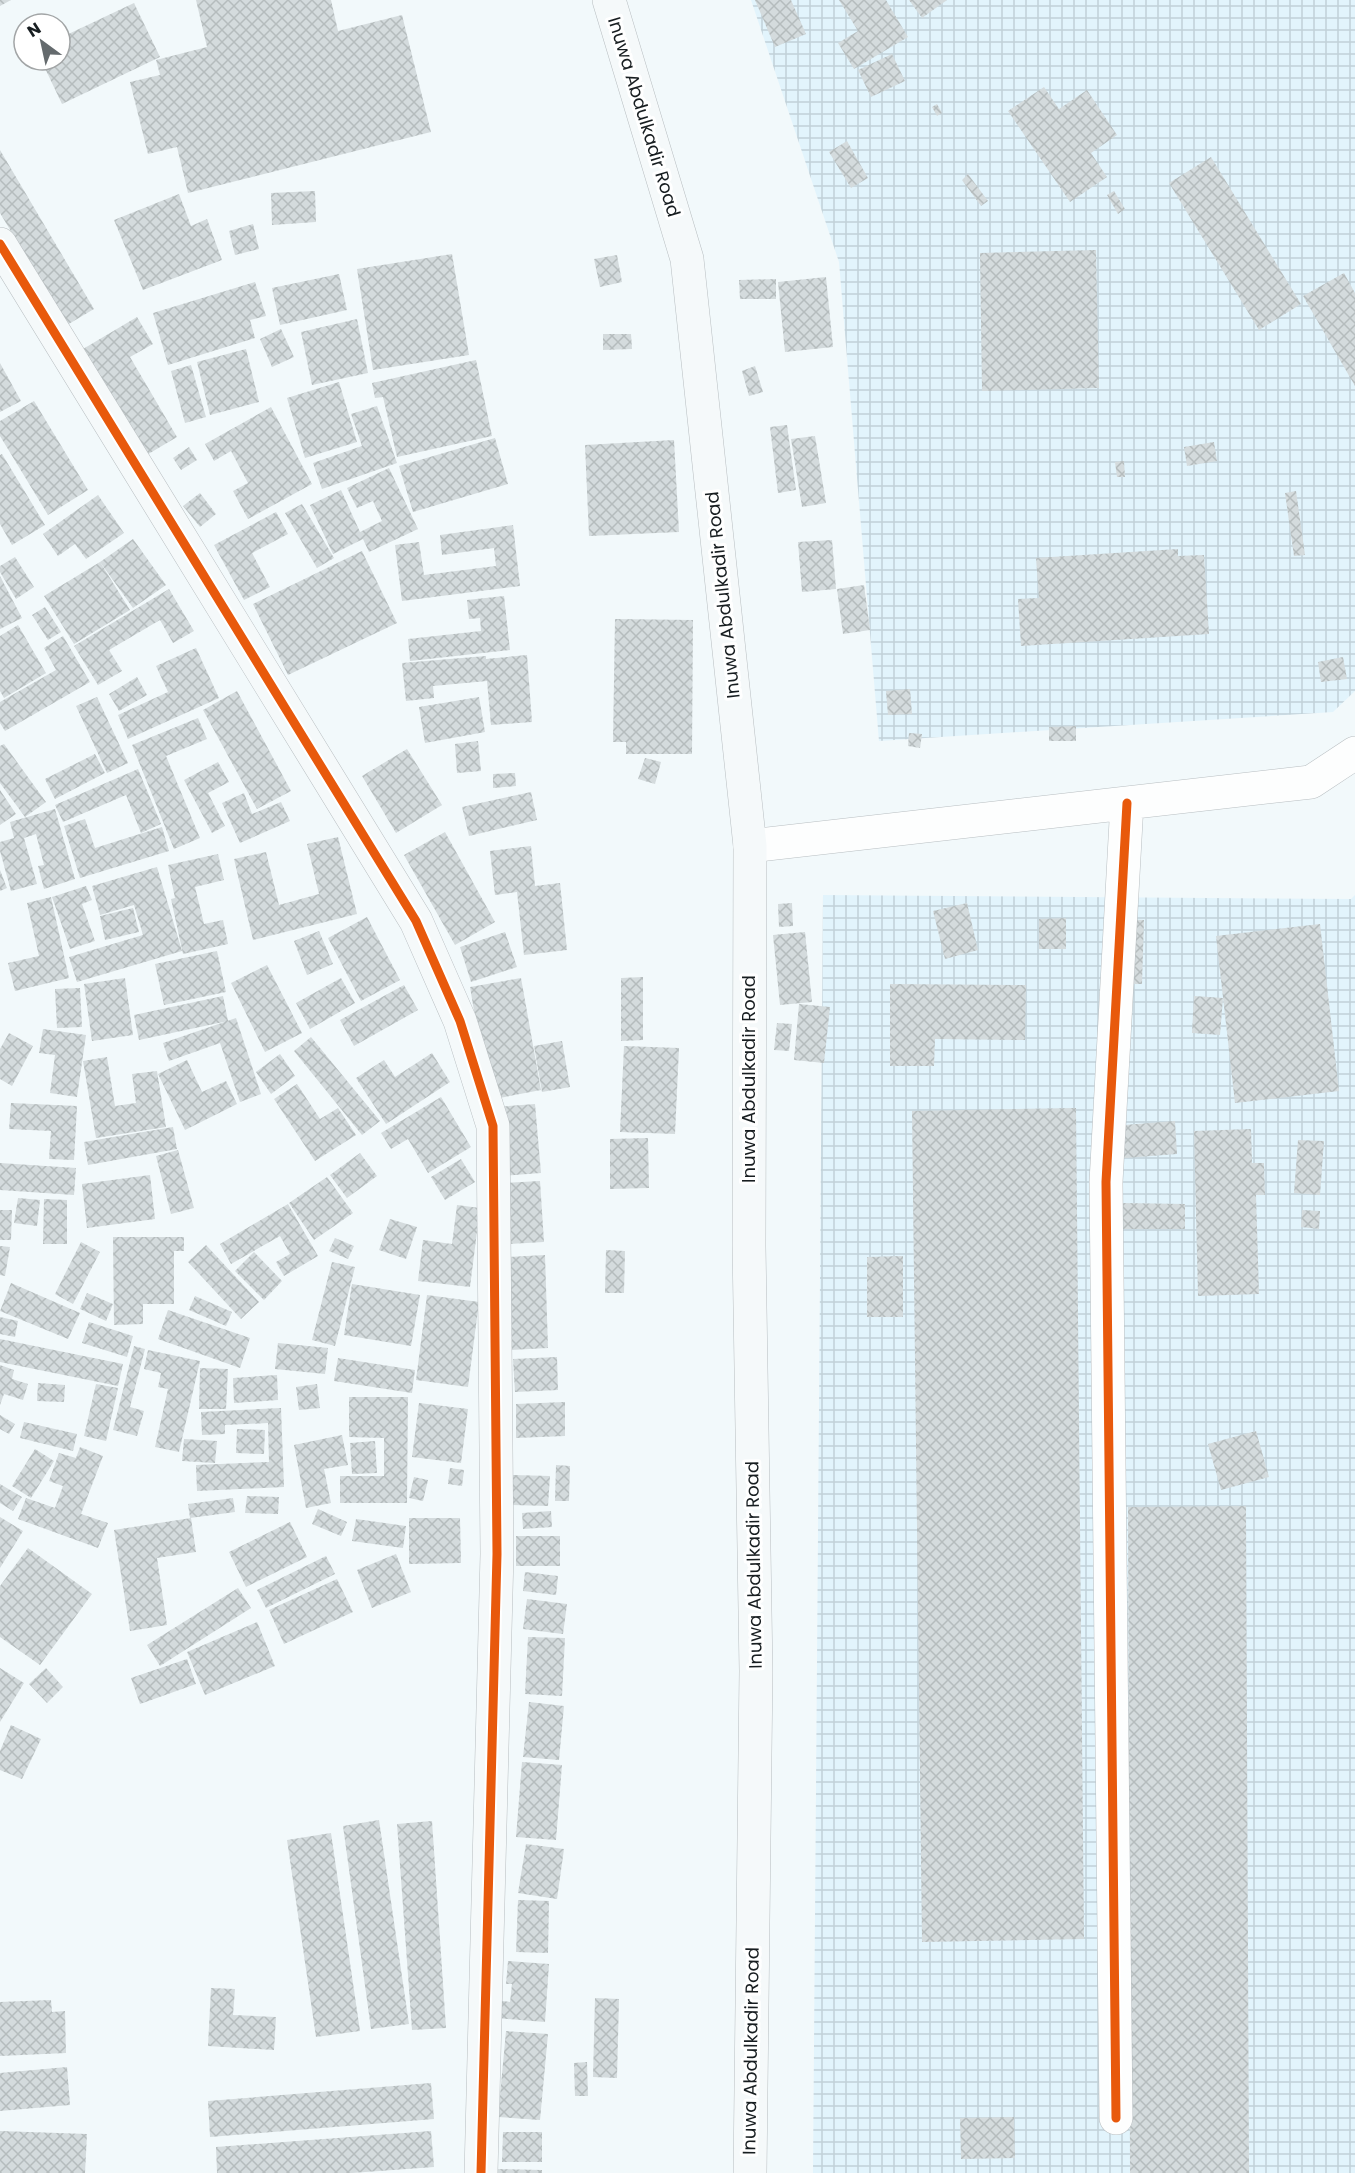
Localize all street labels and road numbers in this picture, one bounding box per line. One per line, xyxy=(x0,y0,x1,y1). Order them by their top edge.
street label: Inuwa Abdulkadir Road xyxy=(602,14,687,220)
street label: Inuwa Abdulkadir Road xyxy=(699,490,746,700)
street label: Inuwa Abdulkadir Road xyxy=(736,975,761,1183)
street label: Inuwa Abdulkadir Road xyxy=(739,1461,768,1669)
street label: Inuwa Abdulkadir Road xyxy=(736,1947,765,2155)

